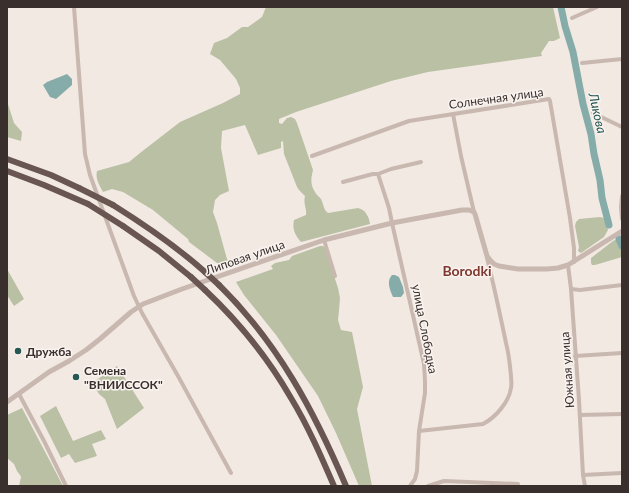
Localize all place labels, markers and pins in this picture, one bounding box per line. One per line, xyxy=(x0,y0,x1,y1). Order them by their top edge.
place label: Дружба xyxy=(26,344,71,359)
marker: Дружба xyxy=(13,346,23,356)
place label: Семена "ВНИИССОК" xyxy=(84,363,163,392)
marker: Семена "ВНИИССОК" xyxy=(71,372,81,382)

